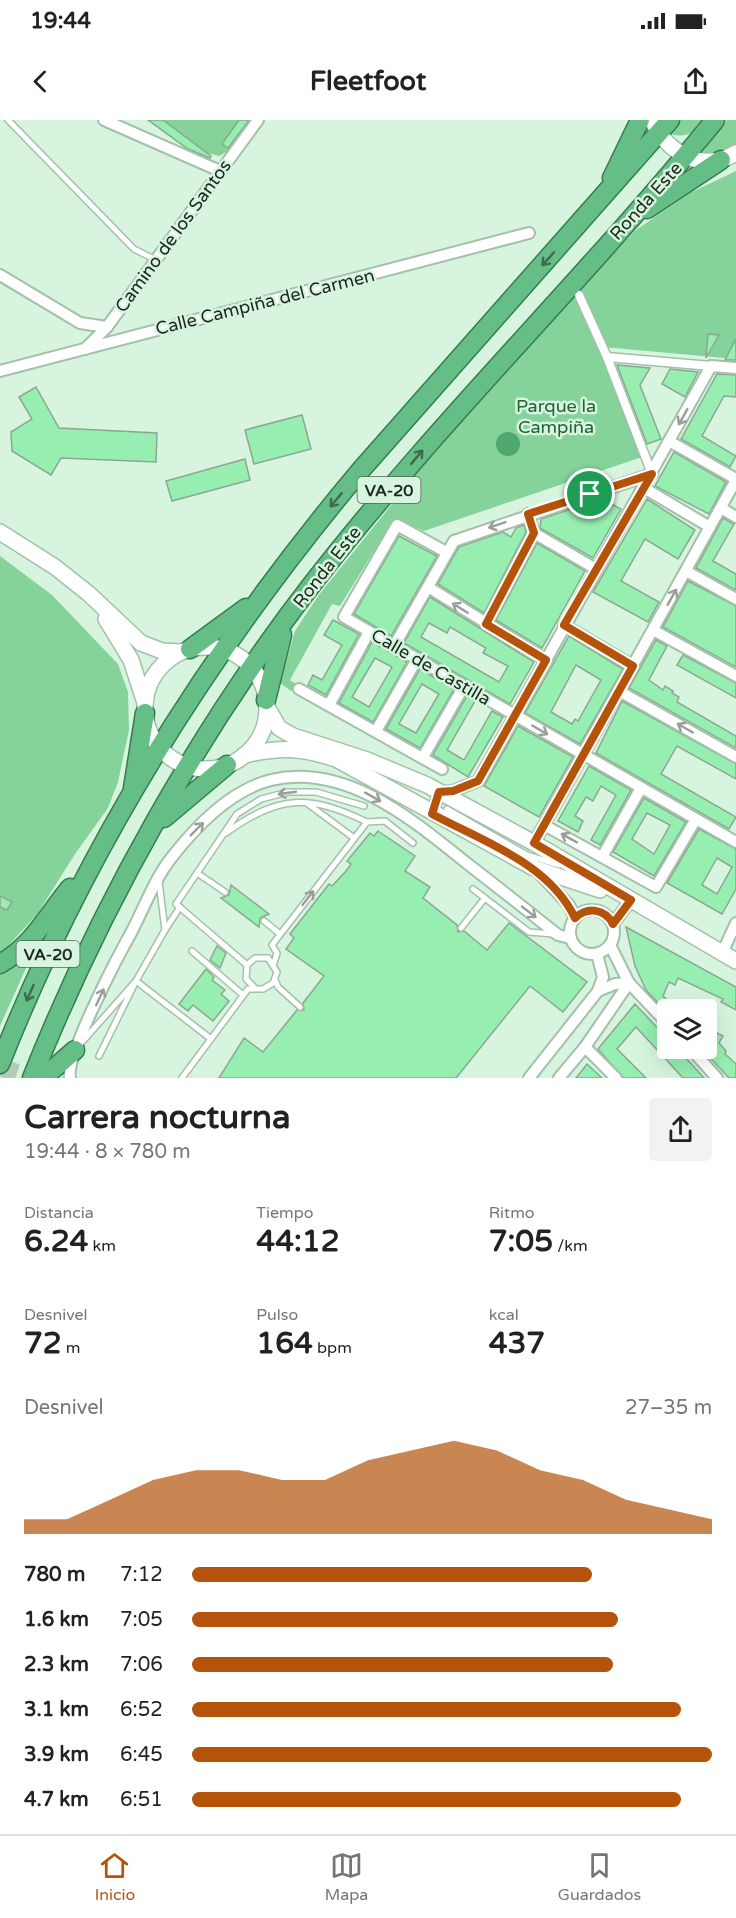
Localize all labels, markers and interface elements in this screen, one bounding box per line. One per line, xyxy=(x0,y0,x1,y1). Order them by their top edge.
text: 19:44 xyxy=(30,8,91,34)
icon: back xyxy=(24,65,57,98)
text: Fleetfoot xyxy=(310,65,426,98)
icon: share xyxy=(679,65,712,98)
street label: Camino de los Santos xyxy=(110,155,236,317)
street label: Ronda Este xyxy=(605,157,687,245)
one-way arrow xyxy=(541,251,555,266)
street label: Calle Campiña del Carmen xyxy=(153,264,377,340)
park label: Parque la Campiña xyxy=(516,395,596,438)
one-way arrow xyxy=(677,408,689,425)
one-way arrow xyxy=(410,450,424,465)
pin xyxy=(564,468,615,519)
road number: VA-20 xyxy=(358,477,420,503)
icon: arrive xyxy=(573,477,606,510)
one-way arrow xyxy=(329,492,343,507)
one-way arrow xyxy=(488,521,506,532)
street label: Ronda Este xyxy=(288,522,366,612)
one-way arrow xyxy=(666,588,678,605)
one-way arrow xyxy=(452,601,469,613)
street label: Calle de Castilla xyxy=(367,624,495,710)
one-way arrow xyxy=(677,722,694,734)
one-way arrow xyxy=(531,724,548,736)
one-way arrow xyxy=(278,788,297,799)
one-way arrow xyxy=(363,792,381,803)
one-way arrow xyxy=(190,822,204,837)
one-way arrow xyxy=(560,832,578,843)
one-way arrow xyxy=(301,891,314,907)
one-way arrow xyxy=(521,906,537,919)
road number: VA-20 xyxy=(16,941,80,967)
one-way arrow xyxy=(24,983,35,1001)
one-way arrow xyxy=(94,988,106,1006)
map controls xyxy=(657,999,717,1059)
button: layers xyxy=(657,999,717,1059)
text: Carrera nocturna xyxy=(24,1098,290,1137)
button: share xyxy=(649,1098,712,1161)
text: 19:44 · 8 × 780 m xyxy=(24,1140,191,1164)
text: Distancia xyxy=(24,1203,94,1223)
text: Tiempo xyxy=(256,1203,313,1223)
text: Ritmo xyxy=(489,1203,535,1223)
text: 6.24 xyxy=(24,1223,88,1260)
text: 44:12 xyxy=(256,1223,340,1260)
text: 7:05 xyxy=(489,1223,553,1260)
text: km xyxy=(88,1236,116,1256)
text: /km xyxy=(553,1236,588,1256)
text: Desnivel xyxy=(24,1305,88,1325)
text: Pulso xyxy=(256,1305,298,1325)
text: kcal xyxy=(489,1305,519,1325)
text: 72 xyxy=(24,1325,62,1362)
text: 164 xyxy=(256,1325,313,1362)
text: 437 xyxy=(489,1325,545,1362)
text: m xyxy=(62,1338,81,1358)
text: bpm xyxy=(313,1338,352,1358)
text: Desnivel xyxy=(24,1396,103,1420)
text: 27–35 m xyxy=(625,1396,712,1420)
text: 780 m xyxy=(24,1563,85,1587)
text: 7:12 xyxy=(120,1563,163,1587)
text: 1.6 km xyxy=(24,1608,89,1632)
text: 7:05 xyxy=(120,1608,163,1632)
text: 2.3 km xyxy=(24,1653,89,1677)
text: 7:06 xyxy=(120,1653,163,1677)
text: 3.1 km xyxy=(24,1698,89,1722)
text: 6:52 xyxy=(120,1698,163,1722)
text: 3.9 km xyxy=(24,1743,89,1767)
text: 6:45 xyxy=(120,1743,163,1767)
text: 4.7 km xyxy=(24,1788,89,1812)
text: 6:51 xyxy=(120,1788,163,1812)
tab: Inicio xyxy=(95,1849,135,1905)
tab: Mapa xyxy=(325,1849,368,1905)
tab: Guardados xyxy=(558,1849,641,1905)

